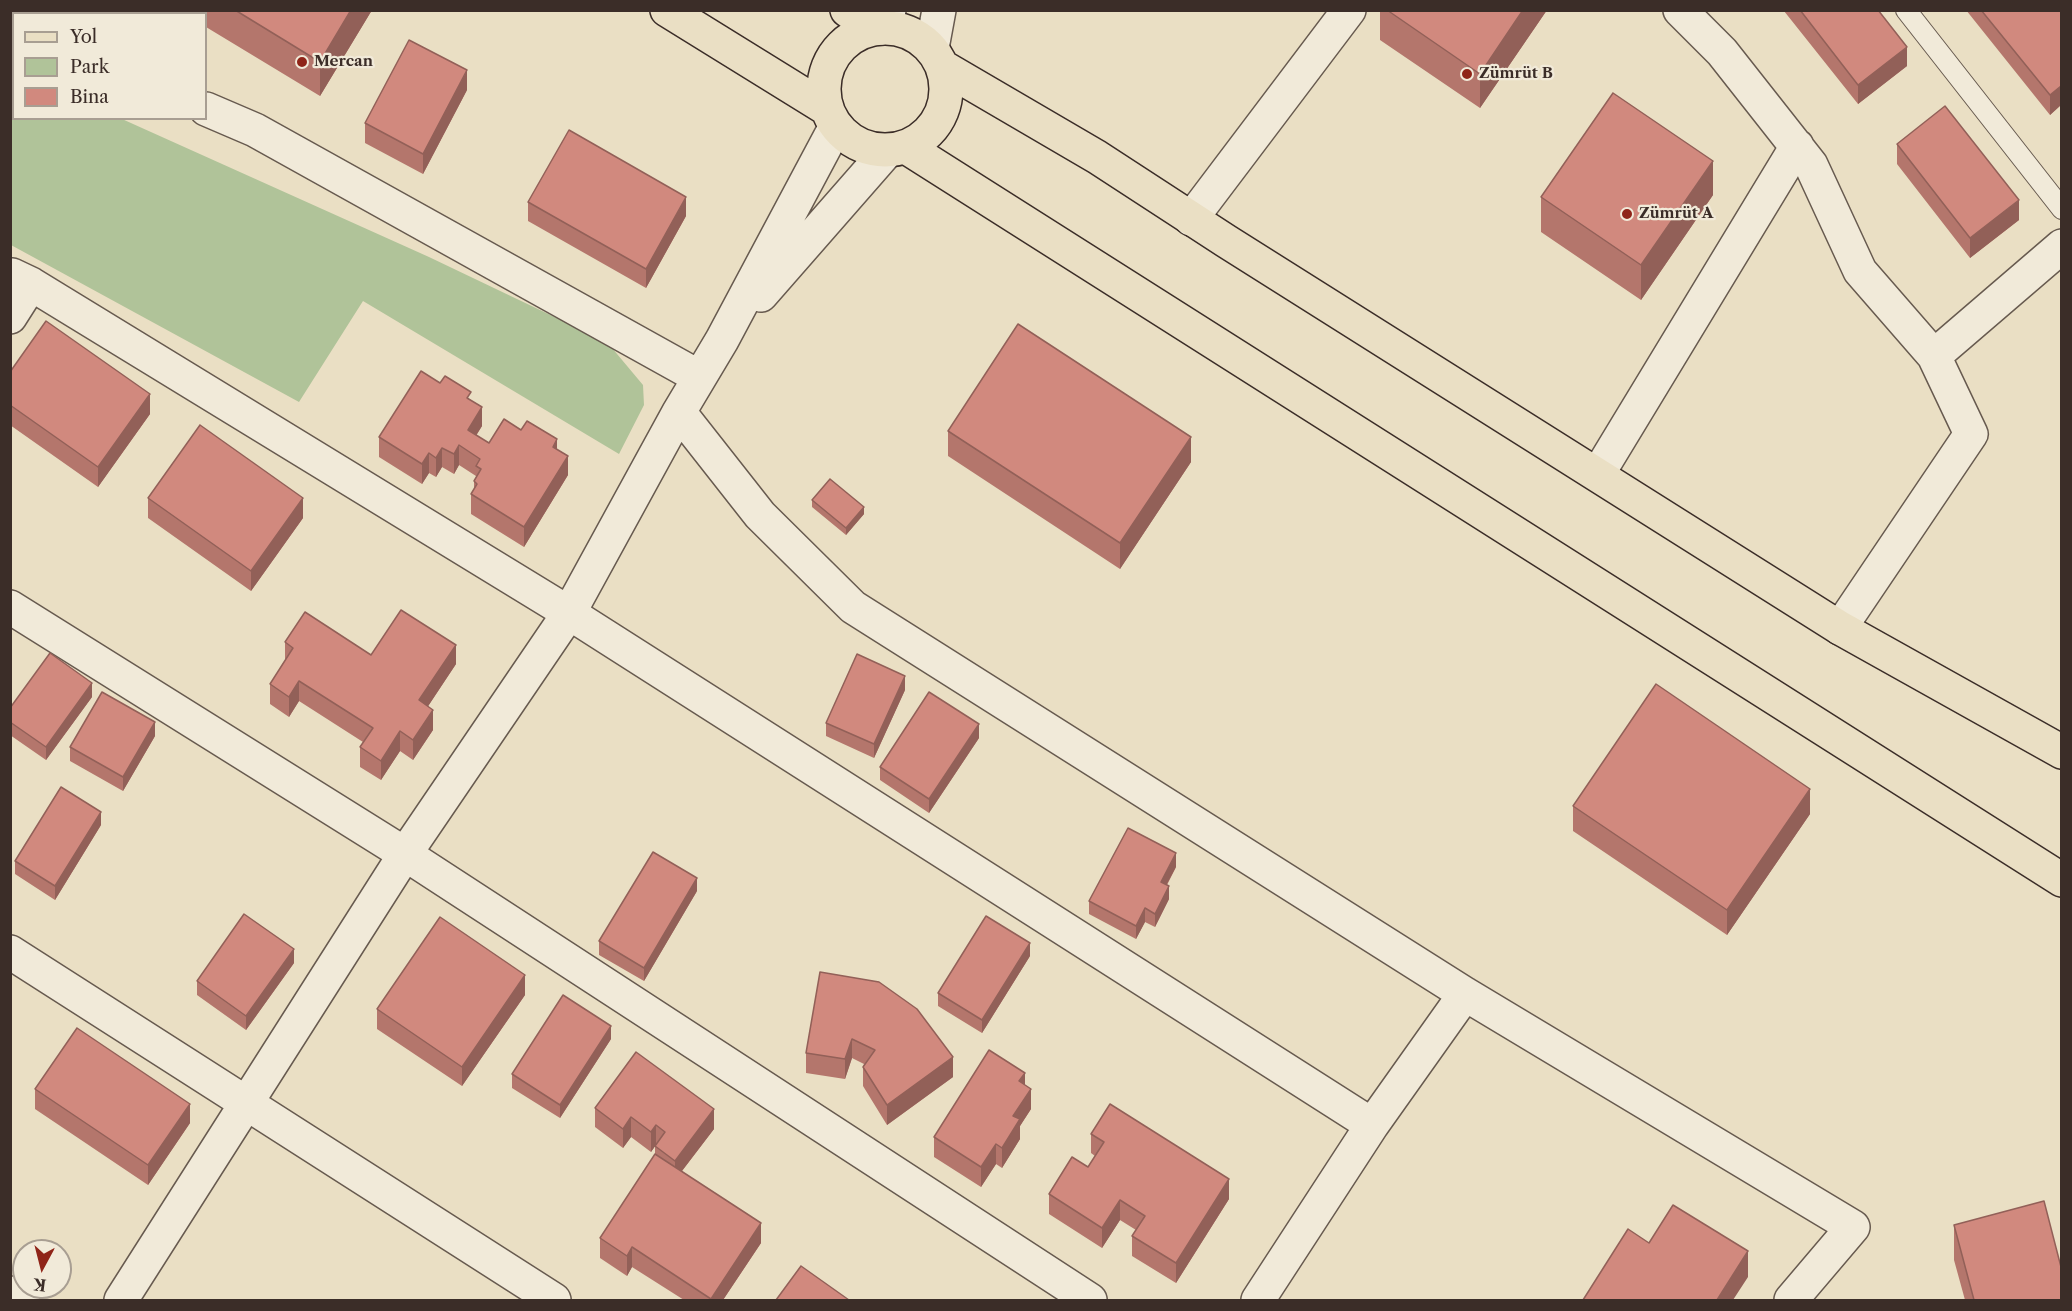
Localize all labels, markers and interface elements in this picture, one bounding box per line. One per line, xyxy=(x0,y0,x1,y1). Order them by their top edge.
legend xyxy=(12,12,207,120)
text: Yol xyxy=(70,26,97,48)
place label: Mercan xyxy=(314,53,373,71)
marker: Mercan xyxy=(295,55,309,69)
text: Park xyxy=(70,56,109,78)
place label: Zümrüt B xyxy=(1479,65,1553,83)
marker: Zümrüt B xyxy=(1460,67,1474,81)
text: Bina xyxy=(70,86,109,108)
place label: Zümrüt A xyxy=(1639,205,1713,223)
marker: Zümrüt A xyxy=(1620,207,1634,221)
north arrow xyxy=(12,1239,72,1299)
text: K xyxy=(32,1274,48,1296)

